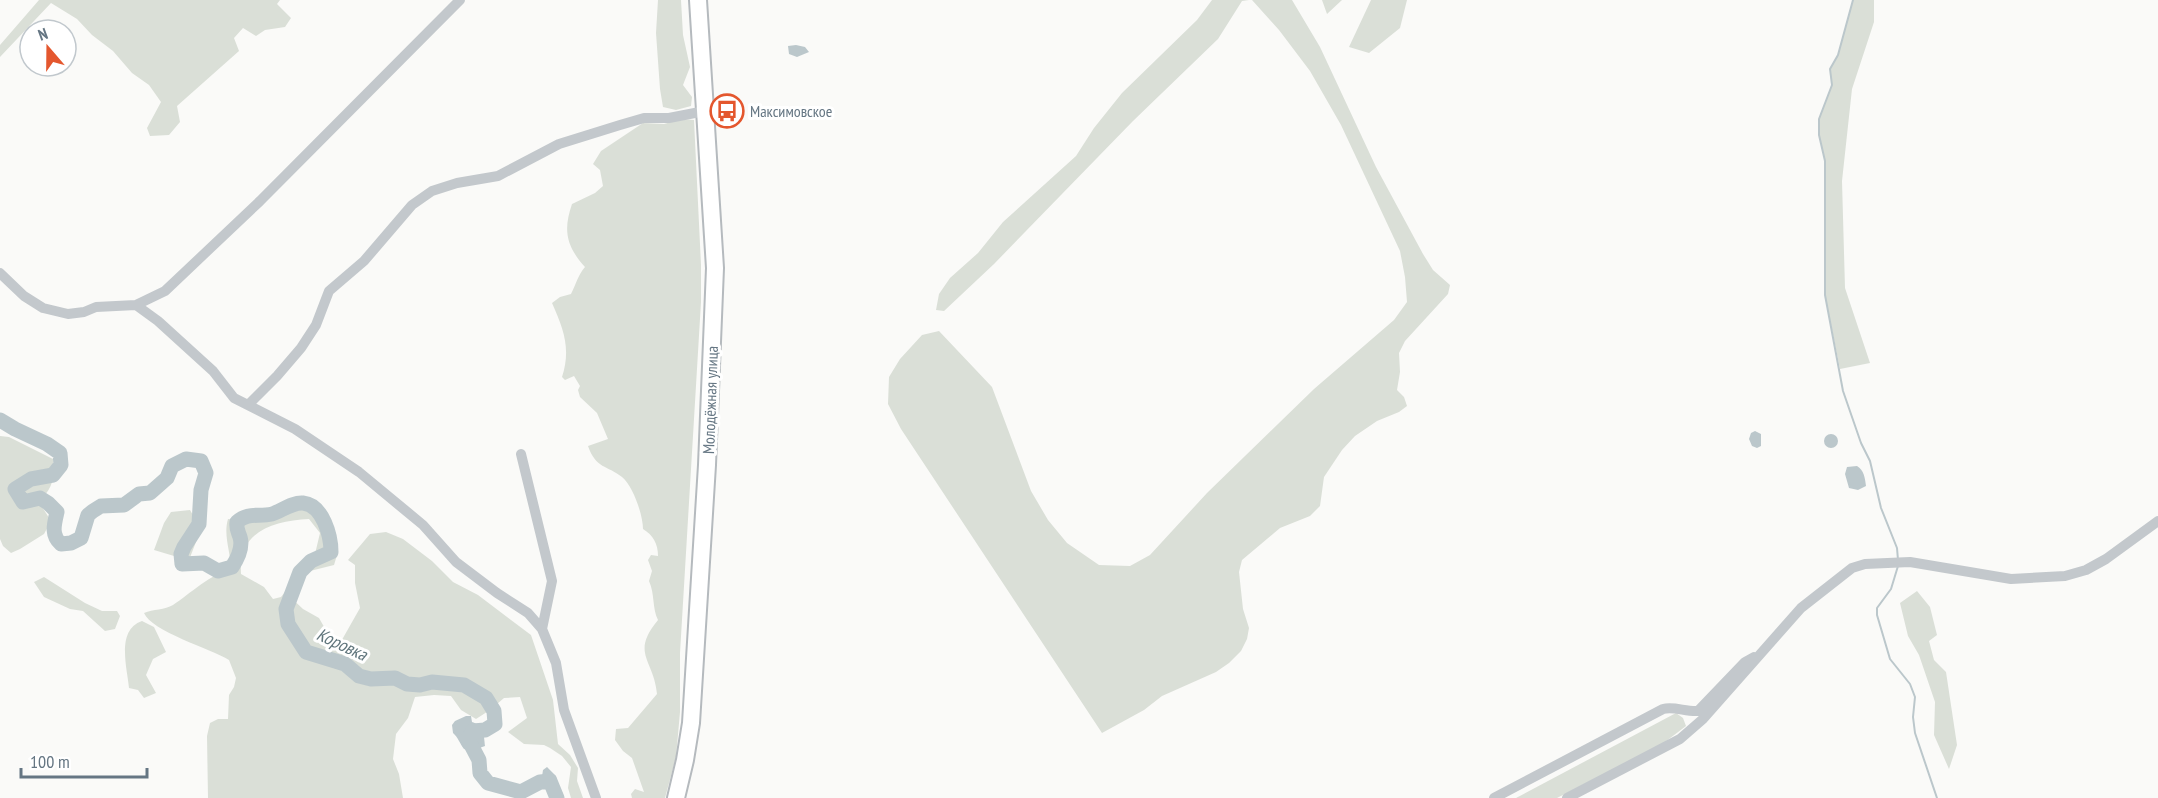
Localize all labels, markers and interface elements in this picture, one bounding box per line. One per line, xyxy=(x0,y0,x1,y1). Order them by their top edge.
north arrow xyxy=(18,18,78,78)
text: N xyxy=(35,23,50,45)
bus stop icon: Максимовское xyxy=(709,93,745,129)
place label: Максимовское xyxy=(750,101,832,121)
street label: Молодёжная улица xyxy=(698,346,722,454)
water label: Коровка xyxy=(313,622,372,666)
scale bar xyxy=(21,741,147,779)
text: 100 m xyxy=(30,750,70,773)

